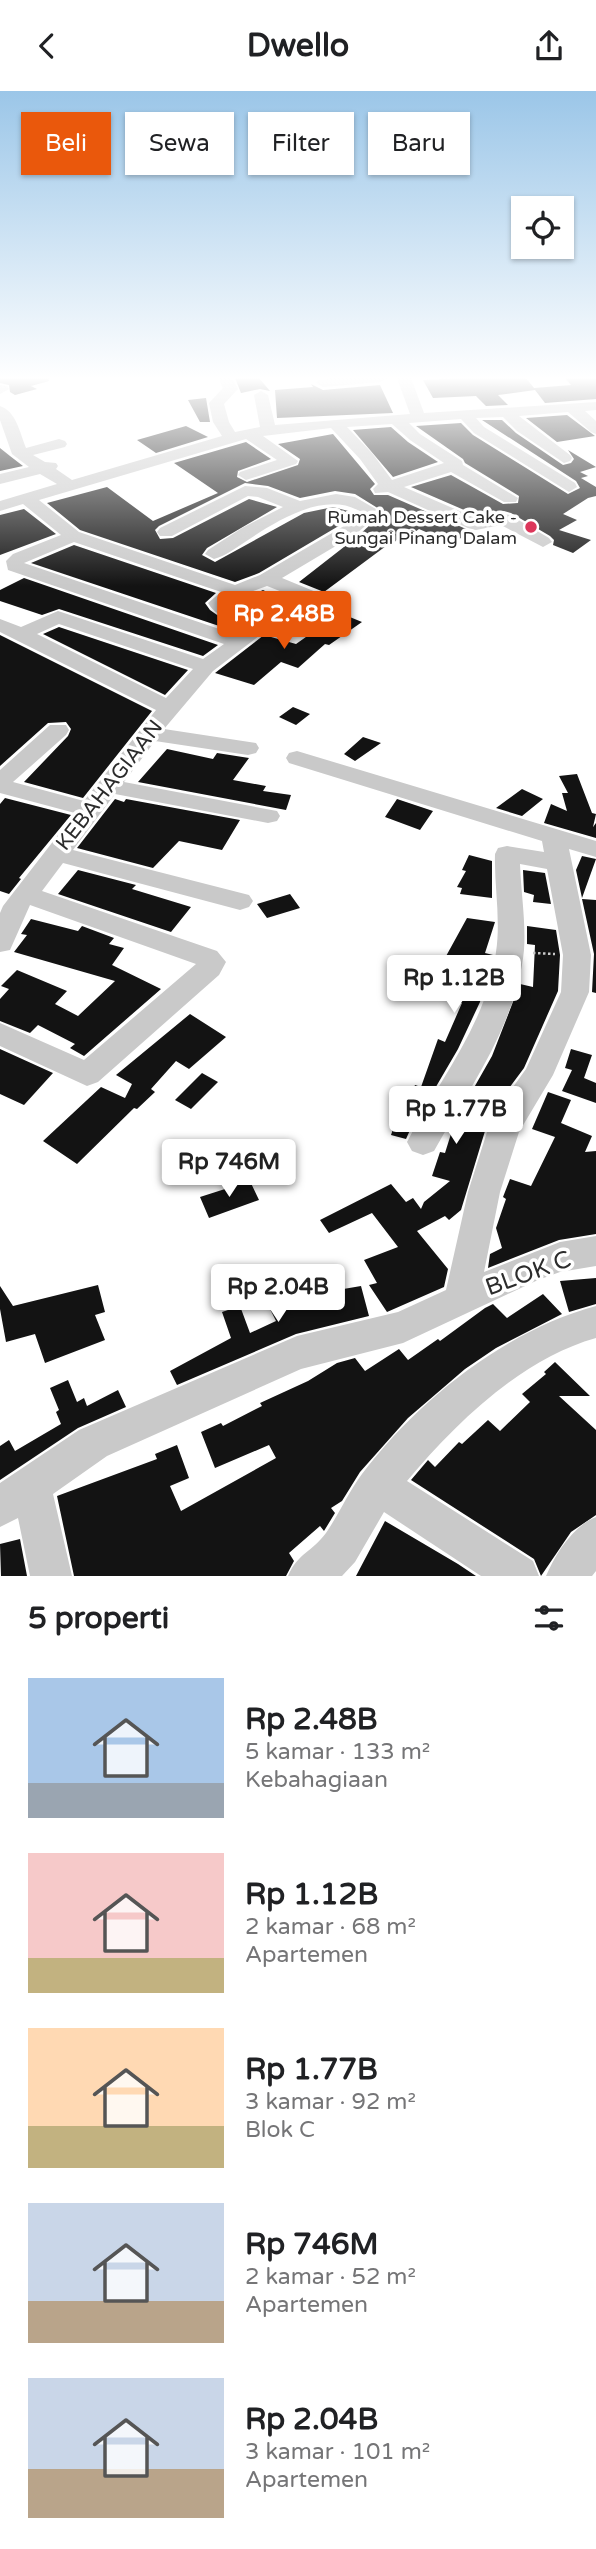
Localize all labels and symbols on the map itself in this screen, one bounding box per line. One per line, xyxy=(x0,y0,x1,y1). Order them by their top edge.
place label: Rumah Dessert Cake - Sungai Pinang Dalam xyxy=(327,506,517,549)
marker: Rumah Dessert Cake - Sungai Pinang Dalam xyxy=(523,519,539,535)
pin: Rp 2.48B xyxy=(212,591,356,651)
street label: KEBAHAGIAAN xyxy=(51,715,168,855)
pin: Rp 1.12B xyxy=(382,955,526,1015)
pin: Rp 1.77B xyxy=(384,1087,528,1146)
pin: Rp 746M xyxy=(164,1139,294,1199)
street label: BLOK C xyxy=(481,1245,575,1302)
pin: Rp 2.04B xyxy=(206,1265,350,1324)

